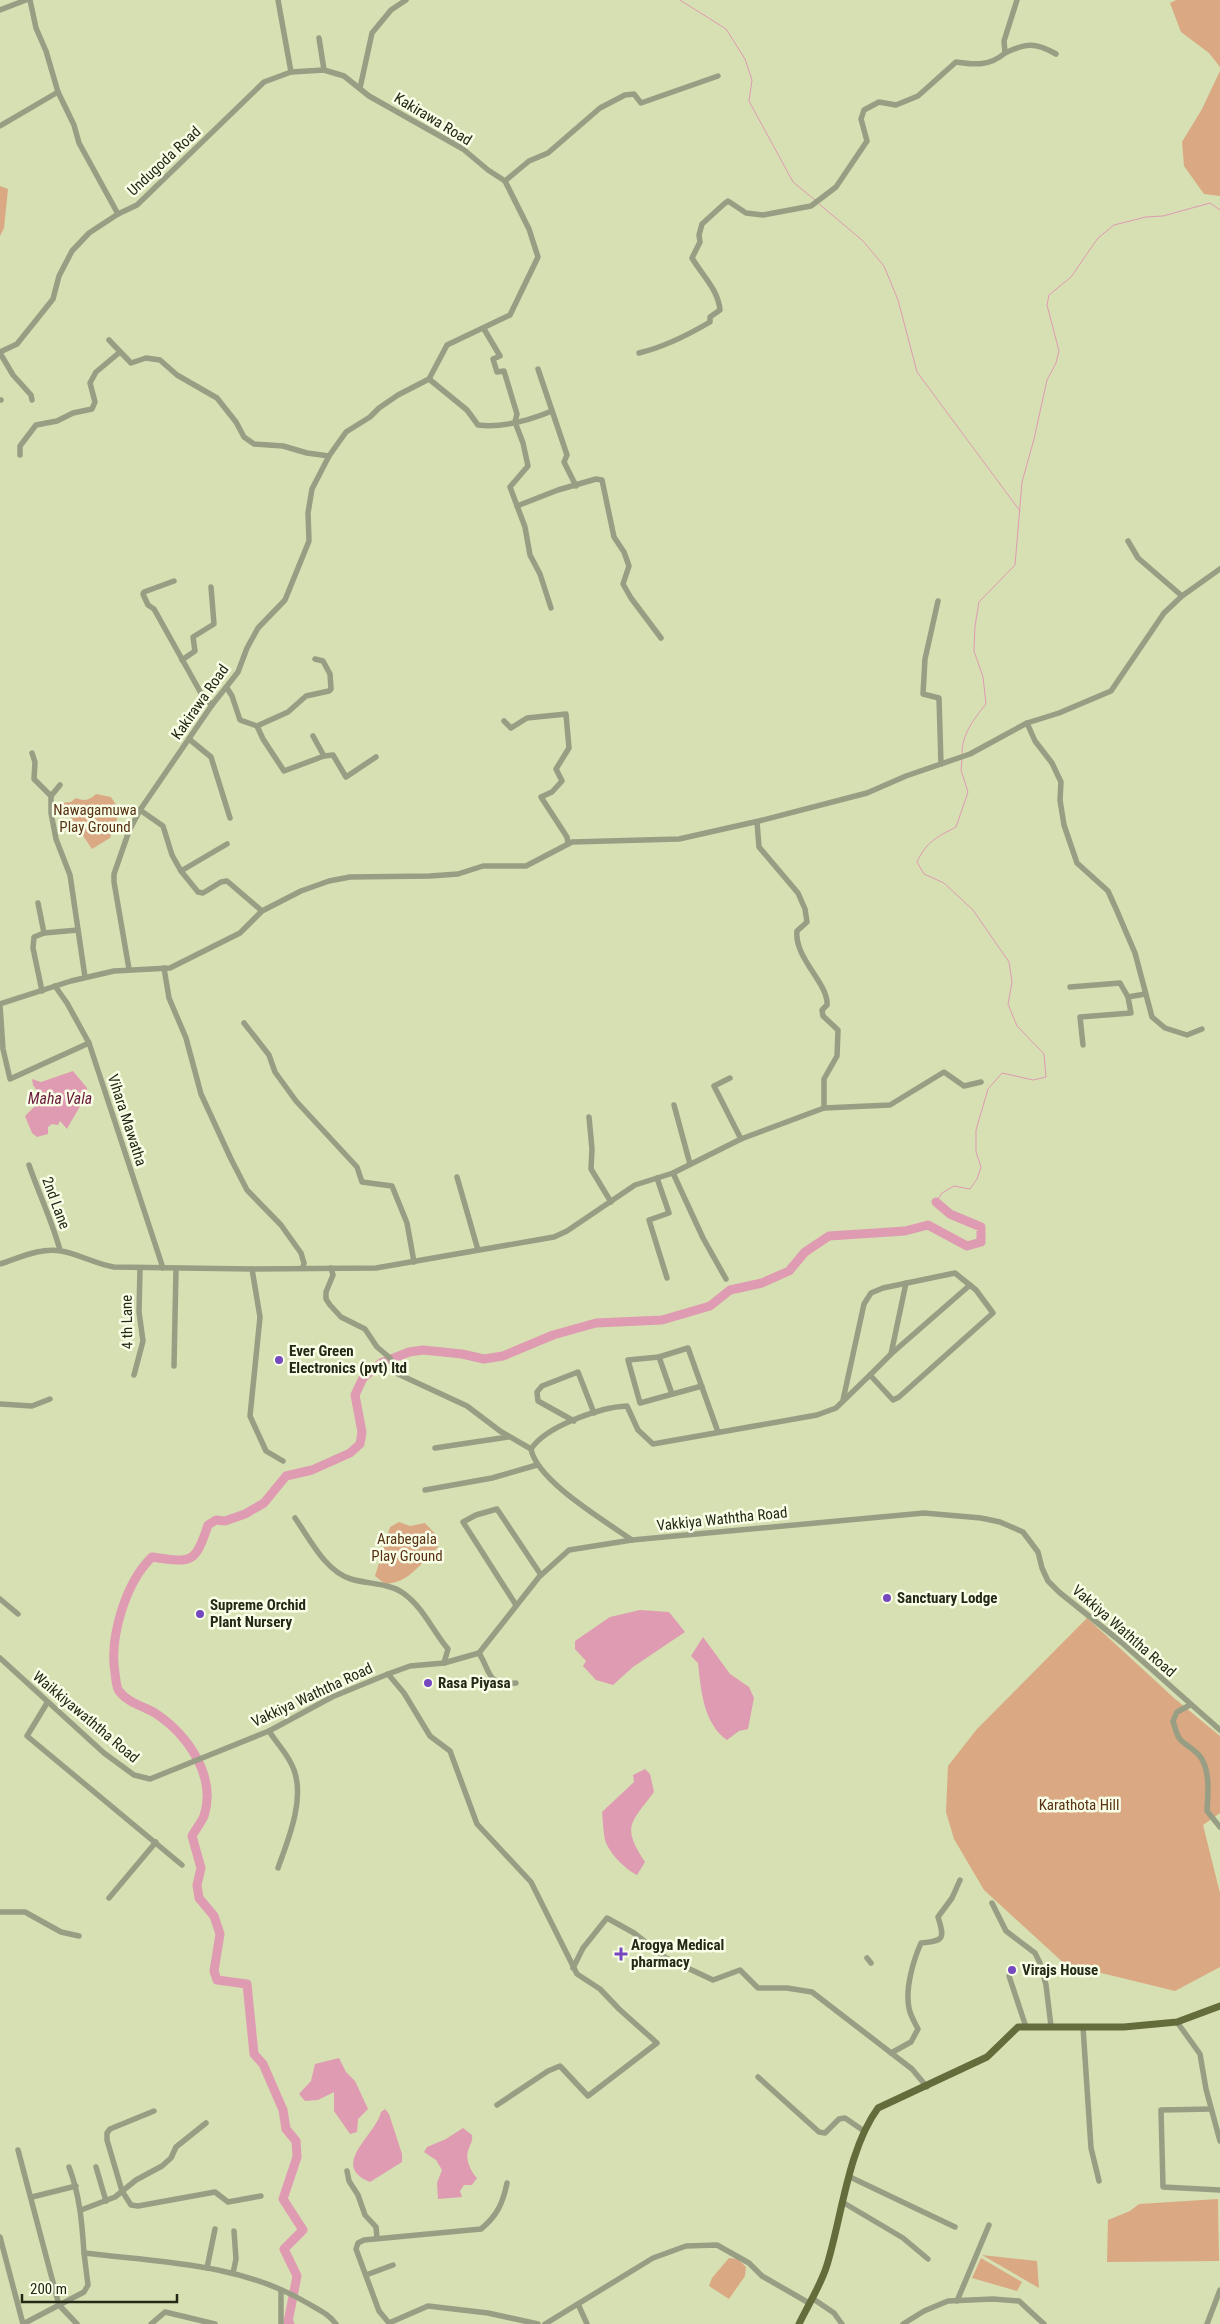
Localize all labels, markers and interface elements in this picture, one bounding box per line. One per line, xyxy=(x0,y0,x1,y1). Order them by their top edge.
street label: Kakirawa Road xyxy=(391,89,475,149)
street label: Undugoda Road xyxy=(124,123,204,199)
street label: Kakirawa Road xyxy=(168,661,232,743)
park label: Nawagamuwa Play Ground xyxy=(53,801,137,836)
street label: Vihara Mawatha xyxy=(104,1072,150,1168)
water label: Maha Vala xyxy=(28,1089,92,1108)
street label: 2nd Lane xyxy=(38,1174,74,1232)
street label: 4 th Lane xyxy=(118,1295,136,1349)
place label: Ever Green Electronics (pvt) ltd xyxy=(289,1342,407,1377)
marker: Ever Green Electronics (pvt) ltd xyxy=(273,1354,285,1366)
street label: Vakkiya Waththa Road xyxy=(656,1503,788,1535)
park label: Arabegala Play Ground xyxy=(371,1530,443,1565)
street label: Vakkiya Waththa Road xyxy=(1068,1581,1180,1681)
place label: Sanctuary Lodge xyxy=(897,1589,998,1607)
marker: Sanctuary Lodge xyxy=(881,1592,893,1604)
place label: Supreme Orchid Plant Nursery xyxy=(210,1596,306,1631)
marker: Supreme Orchid Plant Nursery xyxy=(194,1608,206,1620)
street label: Vakkiya Waththa Road xyxy=(249,1659,375,1731)
street label: Waikkiyawaththa Road xyxy=(29,1667,143,1767)
place label: Rasa Piyasa xyxy=(438,1674,511,1692)
marker: Rasa Piyasa xyxy=(422,1677,434,1689)
park label: Karathota Hill xyxy=(1039,1796,1119,1814)
place label: Arogya Medical pharmacy xyxy=(631,1936,724,1971)
marker: Arogya Medical pharmacy xyxy=(615,1948,627,1960)
place label: Virajs House xyxy=(1022,1961,1098,1979)
marker: Virajs House xyxy=(1006,1964,1018,1976)
scale bar xyxy=(22,2272,178,2304)
text: 200 m xyxy=(30,2280,67,2298)

